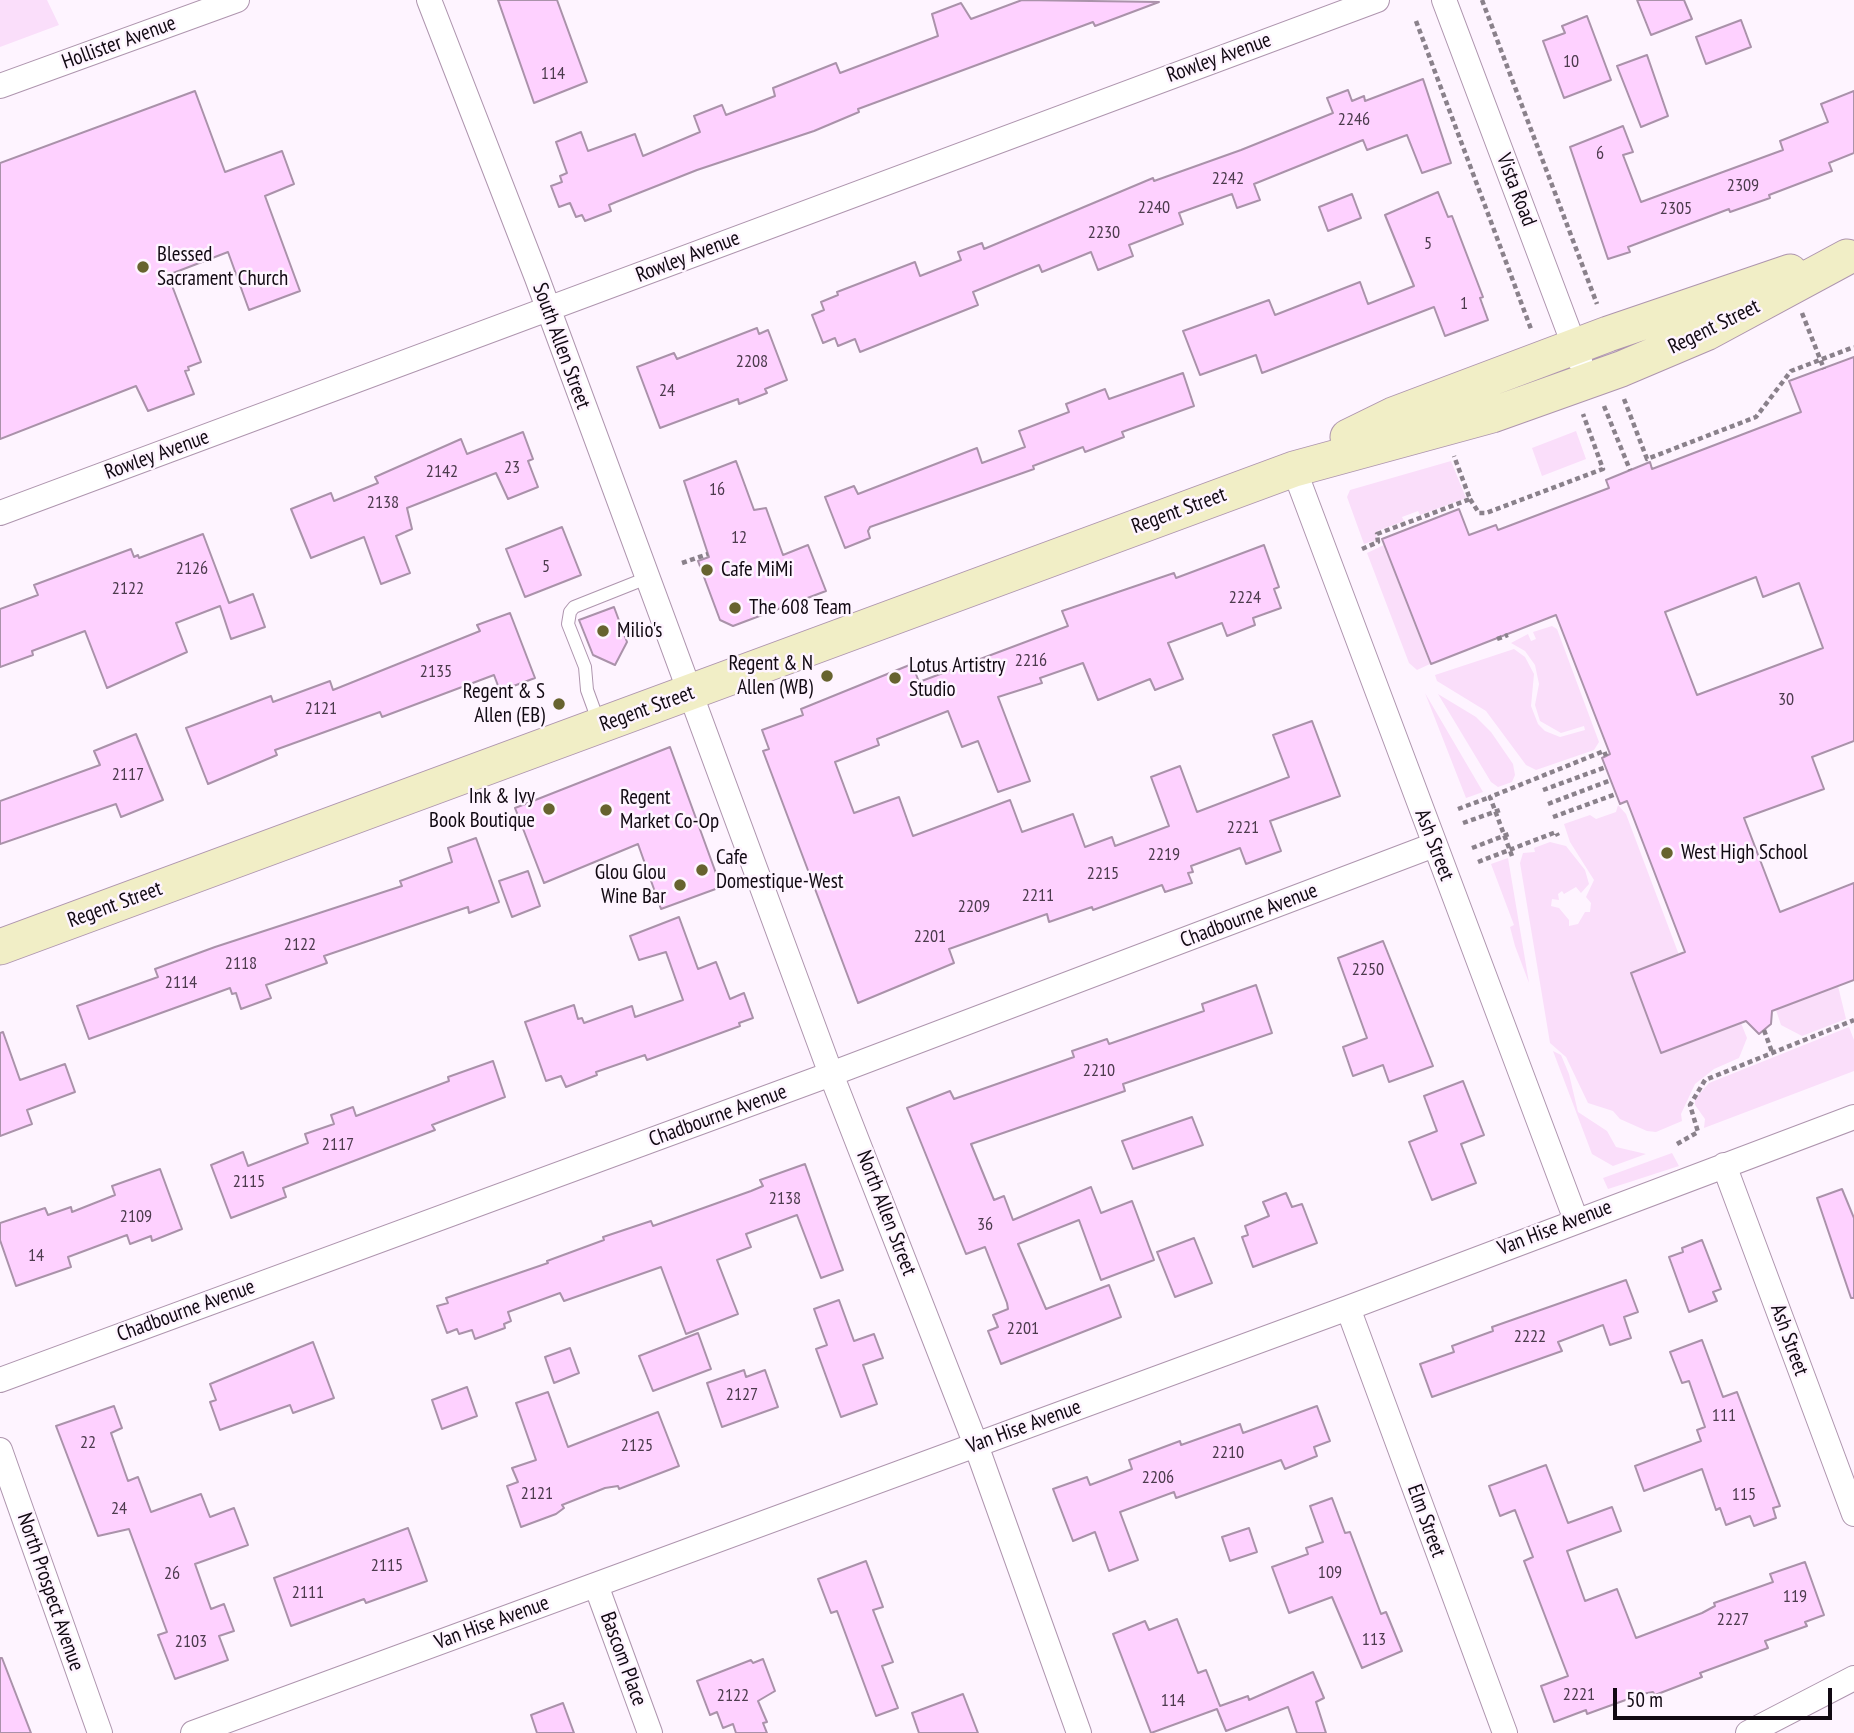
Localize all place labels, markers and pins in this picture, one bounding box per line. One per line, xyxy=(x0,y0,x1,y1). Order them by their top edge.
place label: Blessed Sacrament Church xyxy=(157,242,288,292)
marker: Blessed Sacrament Church xyxy=(135,259,151,275)
place label: Cafe MiMi xyxy=(721,557,793,583)
marker: Cafe MiMi xyxy=(699,562,715,578)
place label: The 608 Team xyxy=(749,595,852,621)
marker: The 608 Team xyxy=(727,600,743,616)
place label: Milio's xyxy=(617,618,662,644)
marker: Milio's xyxy=(595,623,611,639)
place label: Regent & N Allen (WB) xyxy=(729,651,813,701)
place label: Lotus Artistry Studio xyxy=(909,653,1005,703)
marker: Regent & N Allen (WB) xyxy=(819,668,835,684)
marker: Lotus Artistry Studio xyxy=(887,670,903,686)
place label: Regent & S Allen (EB) xyxy=(463,679,545,729)
marker: Regent & S Allen (EB) xyxy=(551,696,567,712)
place label: Ink & Ivy Book Boutique xyxy=(429,784,535,834)
place label: Regent Market Co-Op xyxy=(620,785,719,835)
marker: Ink & Ivy Book Boutique xyxy=(541,801,557,817)
marker: Regent Market Co-Op xyxy=(598,802,614,818)
place label: West High School xyxy=(1681,840,1808,866)
place label: Cafe Domestique-West xyxy=(716,845,844,895)
marker: West High School xyxy=(1659,845,1675,861)
place label: Glou Glou Wine Bar xyxy=(595,860,666,910)
marker: Cafe Domestique-West xyxy=(694,862,710,878)
marker: Glou Glou Wine Bar xyxy=(672,877,688,893)

